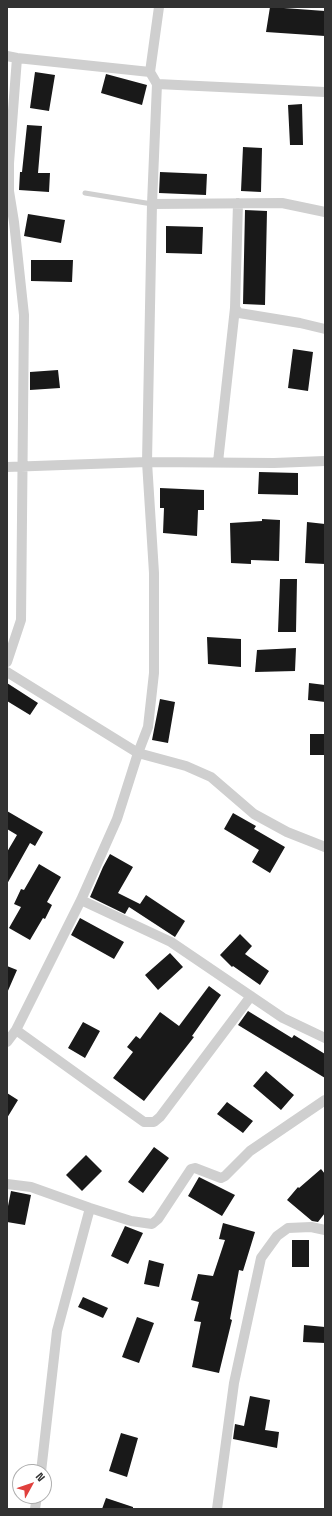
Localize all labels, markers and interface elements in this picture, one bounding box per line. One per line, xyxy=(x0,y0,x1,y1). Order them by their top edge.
north arrow xyxy=(12,1464,52,1504)
text: N xyxy=(33,1470,48,1484)

